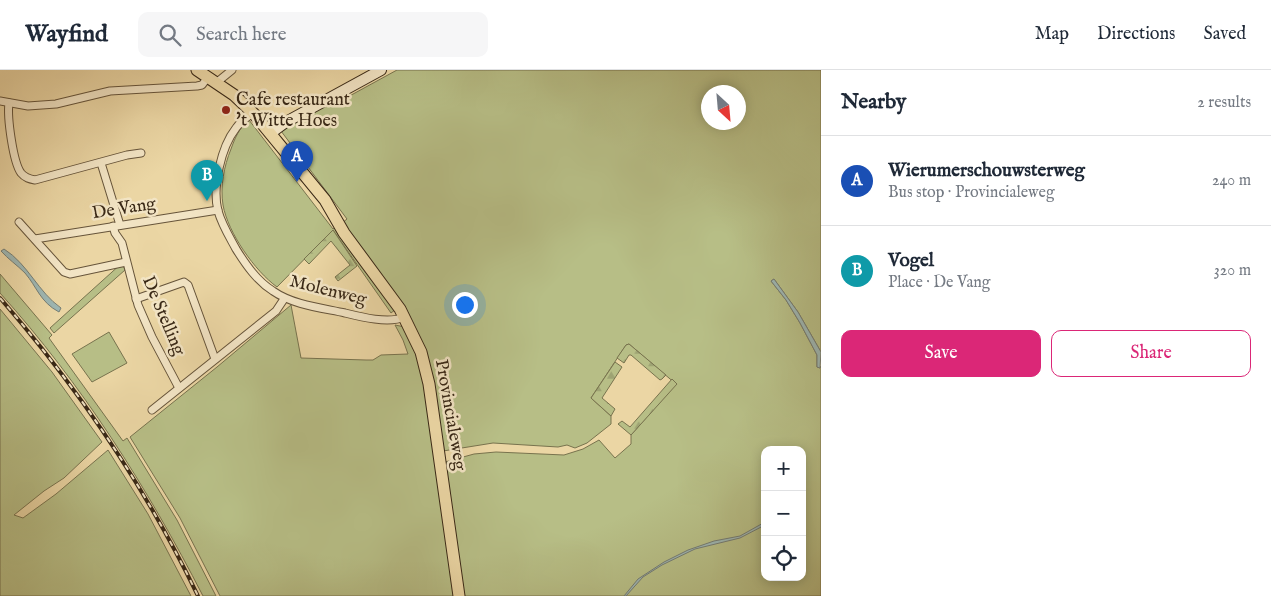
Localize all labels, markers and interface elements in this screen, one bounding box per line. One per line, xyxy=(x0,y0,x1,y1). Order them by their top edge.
search box xyxy=(138,12,488,57)
text: Wayfind xyxy=(25,19,108,50)
icon: search xyxy=(156,21,184,49)
text: Search here xyxy=(196,23,286,47)
text: Map xyxy=(1035,23,1069,46)
text: Directions xyxy=(1097,23,1175,46)
text: Saved xyxy=(1203,23,1246,46)
north arrow xyxy=(701,85,746,130)
place label: Cafe restaurant 't Witte Hoes xyxy=(236,89,350,133)
text: Nearby xyxy=(841,89,906,116)
text: 2 results xyxy=(1197,93,1251,113)
marker: Cafe restaurant 't Witte Hoes xyxy=(220,104,232,116)
pin: A xyxy=(281,141,313,182)
text: Wierumerschouwsterweg xyxy=(888,159,1085,183)
pin: B xyxy=(191,160,223,201)
text: A xyxy=(852,171,862,191)
text: 240 m xyxy=(1212,171,1251,191)
text: Bus stop · Provincialeweg xyxy=(888,183,1055,203)
street label: De Vang xyxy=(90,193,158,225)
text: Vogel xyxy=(888,249,934,273)
text: B xyxy=(852,261,862,281)
text: 320 m xyxy=(1214,261,1251,281)
street label: Molenweg xyxy=(287,270,369,312)
street label: De Stelling xyxy=(136,273,190,360)
text: Place · De Vang xyxy=(888,273,991,293)
your location xyxy=(452,292,478,318)
button: Save xyxy=(841,330,1041,377)
button: Share xyxy=(1051,330,1251,377)
street label: Provincialeweg xyxy=(429,358,471,472)
map controls xyxy=(761,446,806,581)
button: + xyxy=(761,446,806,491)
button: − xyxy=(761,491,806,536)
button: locate xyxy=(761,536,806,581)

